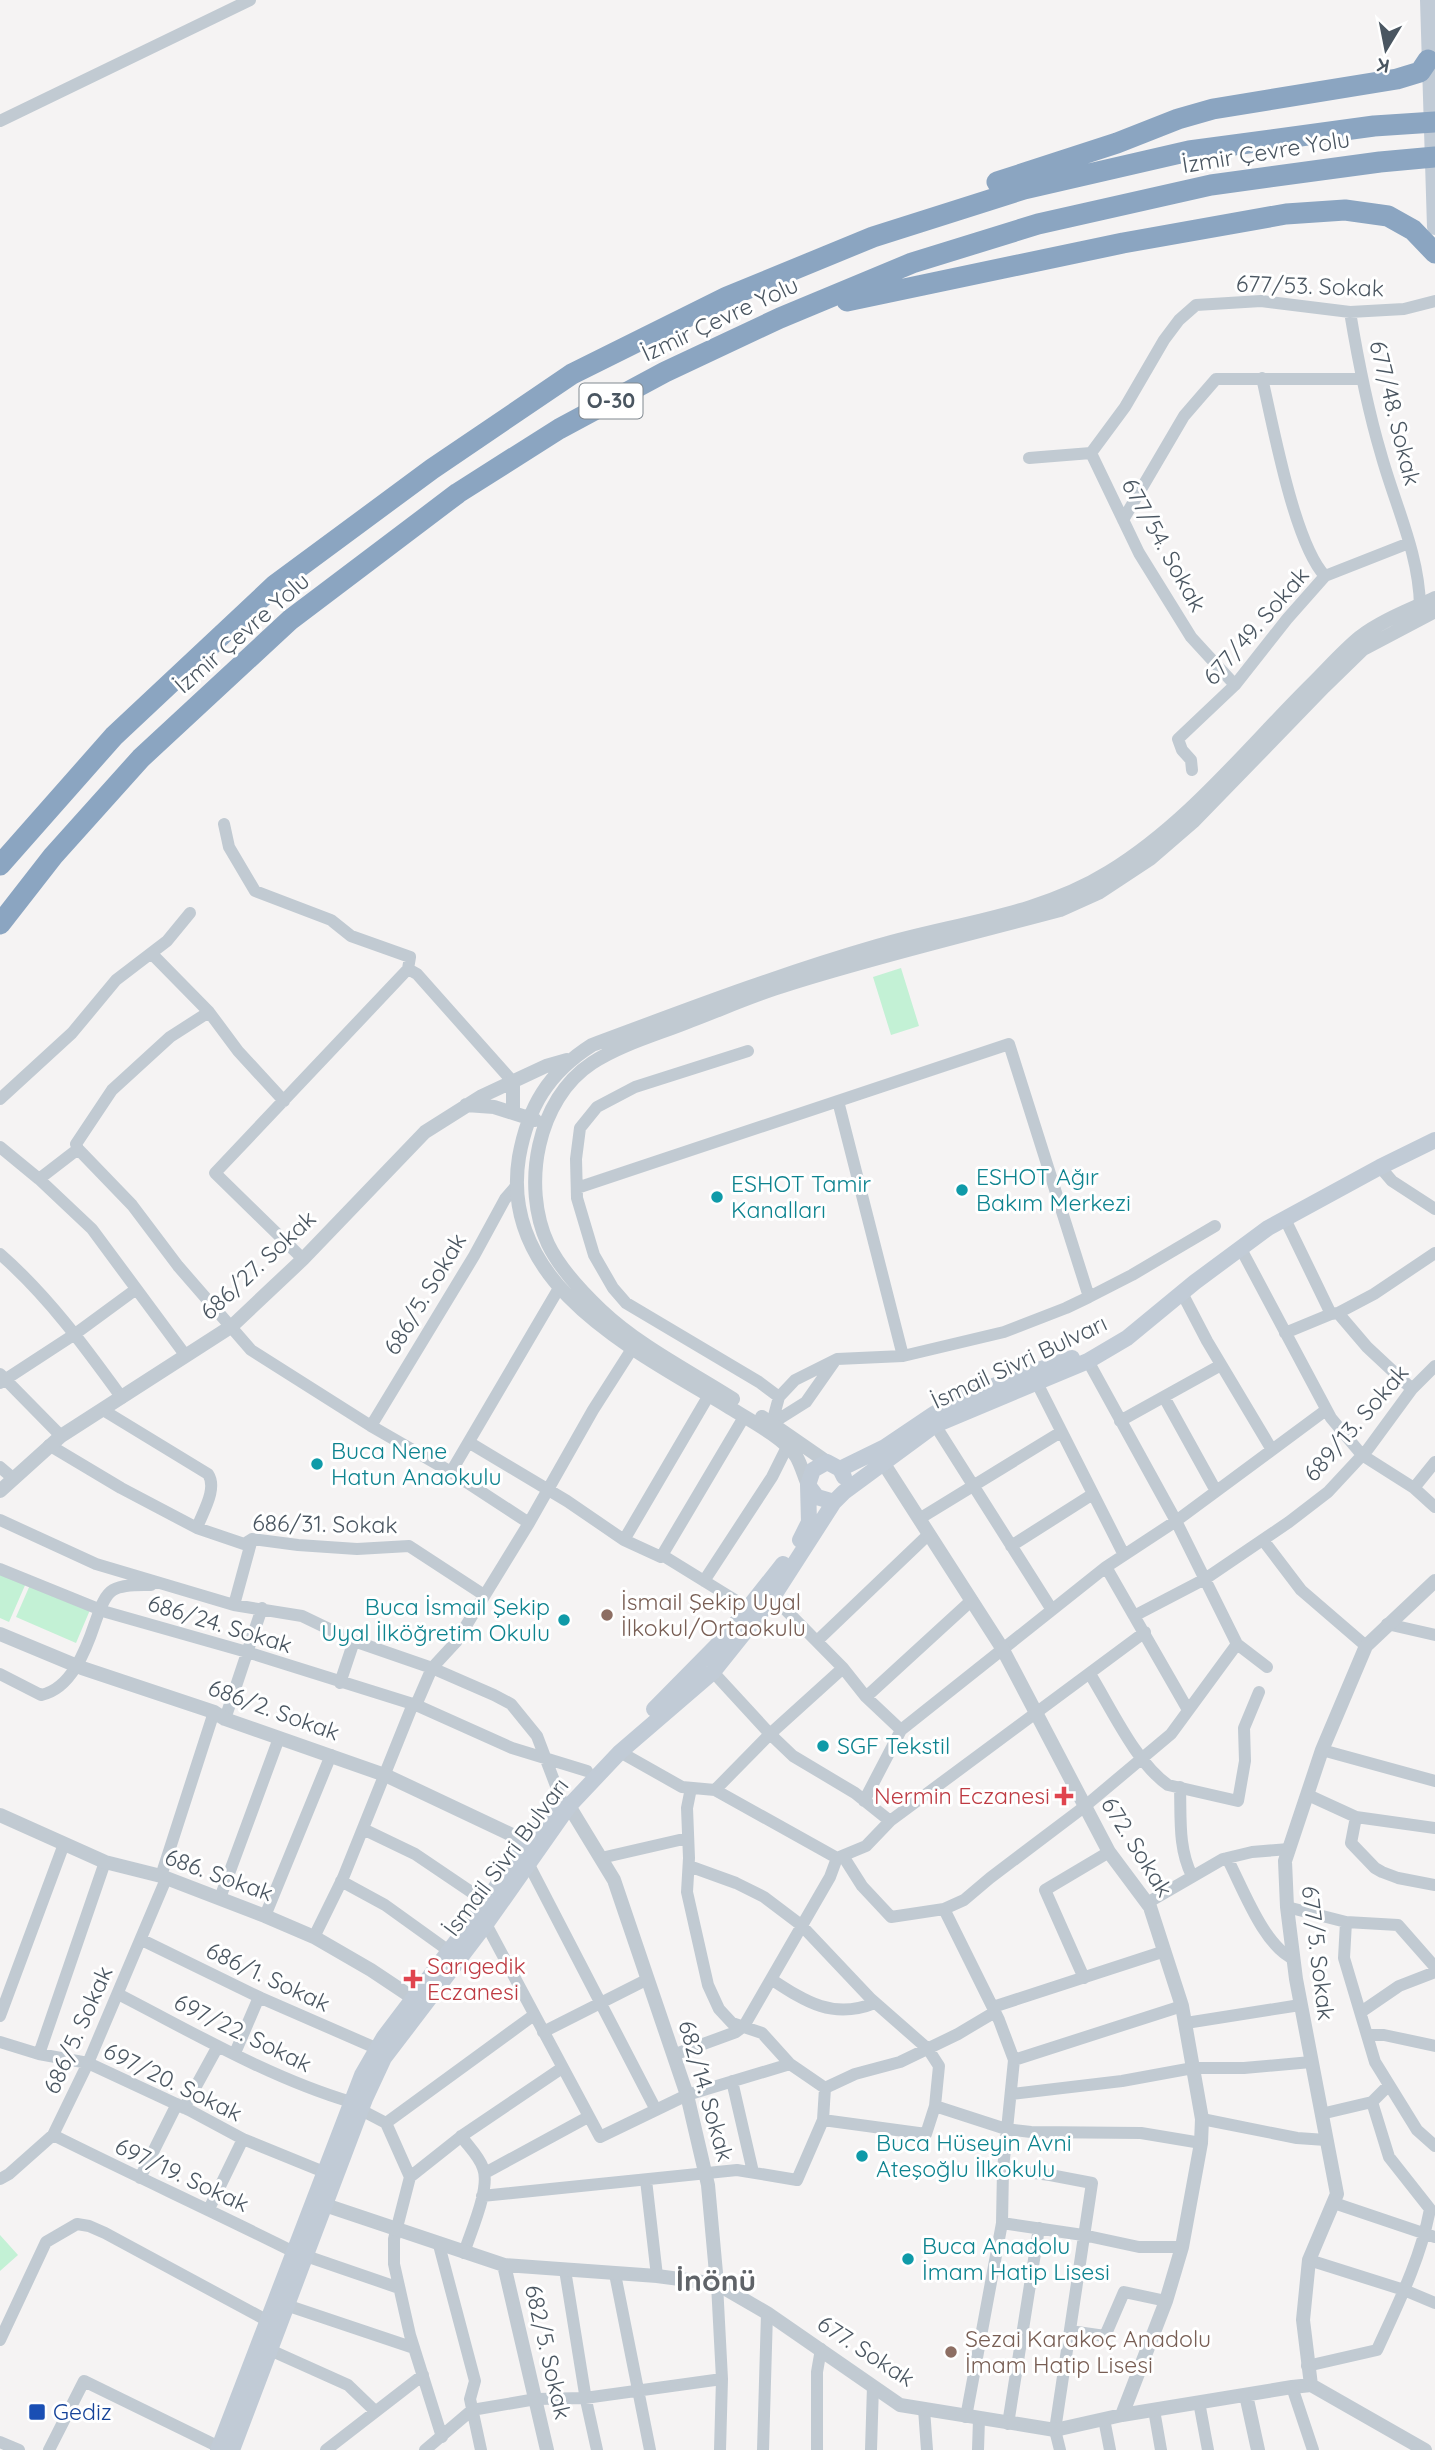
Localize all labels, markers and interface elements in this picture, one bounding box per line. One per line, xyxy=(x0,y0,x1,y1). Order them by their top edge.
north arrow xyxy=(1351,14,1421,84)
text: K xyxy=(1375,53,1391,79)
street label: İzmir Çevre Yolu xyxy=(1180,124,1352,179)
street label: 677/53. Sokak xyxy=(1235,268,1385,303)
street label: İzmir Çevre Yolu xyxy=(637,270,803,368)
street label: 677/48. Sokak xyxy=(1363,337,1427,488)
road number: O-30 xyxy=(580,384,642,418)
street label: 677/54. Sokak xyxy=(1116,473,1213,617)
street label: 677/49. Sokak xyxy=(1196,561,1315,691)
street label: İzmir Çevre Yolu xyxy=(168,566,315,699)
place label: ESHOT Ağır Bakım Merkezi xyxy=(976,1162,1131,1217)
place label: ESHOT Tamir Kanalları xyxy=(731,1169,871,1224)
marker: ESHOT Ağır Bakım Merkezi xyxy=(954,1182,970,1198)
marker: ESHOT Tamir Kanalları xyxy=(709,1189,725,1205)
street label: 686/27. Sokak xyxy=(194,1204,322,1326)
street label: 686/5. Sokak xyxy=(377,1228,472,1360)
street label: İsmail Sivri Bulvarı xyxy=(926,1308,1111,1415)
street label: 689/13. Sokak xyxy=(1297,1358,1414,1487)
place label: Buca Nene Hatun Anaokulu xyxy=(331,1436,502,1491)
marker: Buca Nene Hatun Anaokulu xyxy=(309,1456,325,1472)
street label: 686/31. Sokak xyxy=(252,1508,398,1539)
place label: İsmail Şekip Uyal İlkokul/Ortaokulu xyxy=(621,1587,806,1642)
street label: 686/24. Sokak xyxy=(144,1588,296,1659)
place label: Buca İsmail Şekip Uyal İlköğretim Okulu xyxy=(321,1592,550,1647)
marker: İsmail Şekip Uyal İlkokul/Ortaokulu xyxy=(599,1607,615,1623)
marker: Buca İsmail Şekip Uyal İlköğretim Okulu xyxy=(556,1612,572,1628)
street label: 686/2. Sokak xyxy=(205,1672,344,1747)
place label: SGF Tekstil xyxy=(837,1731,950,1760)
marker: SGF Tekstil xyxy=(815,1738,831,1754)
street label: İsmail Sivri Bulvarı xyxy=(437,1772,575,1942)
place label: Nermin Eczanesi xyxy=(874,1781,1050,1810)
marker: Nermin Eczanesi xyxy=(1056,1788,1072,1804)
street label: 672. Sokak xyxy=(1095,1791,1180,1902)
street label: 686. Sokak xyxy=(161,1842,277,1907)
street label: 677/5. Sokak xyxy=(1296,1884,1341,2022)
street label: 686/1. Sokak xyxy=(202,1935,335,2018)
place label: Sarıgedik Eczanesi xyxy=(427,1951,526,2006)
street label: 686/5. Sokak xyxy=(36,1961,119,2098)
marker: Sarıgedik Eczanesi xyxy=(405,1971,421,1987)
street label: 697/22. Sokak xyxy=(170,1987,317,2078)
street label: 682/14. Sokak xyxy=(672,2017,740,2165)
street label: 697/20. Sokak xyxy=(99,2036,247,2128)
place label: Buca Hüseyin Avni Ateşoğlu İlkokulu xyxy=(876,2128,1072,2183)
street label: 697/19. Sokak xyxy=(111,2131,254,2218)
marker: Buca Hüseyin Avni Ateşoğlu İlkokulu xyxy=(854,2148,870,2164)
place label: Buca Anadolu İmam Hatip Lisesi xyxy=(922,2231,1110,2286)
marker: Buca Anadolu İmam Hatip Lisesi xyxy=(900,2251,916,2267)
district label: İnönü xyxy=(676,2261,756,2299)
street label: 682/5. Sokak xyxy=(519,2282,578,2422)
street label: 677. Sokak xyxy=(812,2308,920,2393)
place label: Sezai Karakoç Anadolu İmam Hatip Lisesi xyxy=(965,2324,1211,2379)
marker: Sezai Karakoç Anadolu İmam Hatip Lisesi xyxy=(943,2344,959,2360)
place label: Gediz xyxy=(53,2397,112,2426)
marker: Gediz xyxy=(27,2402,47,2422)

